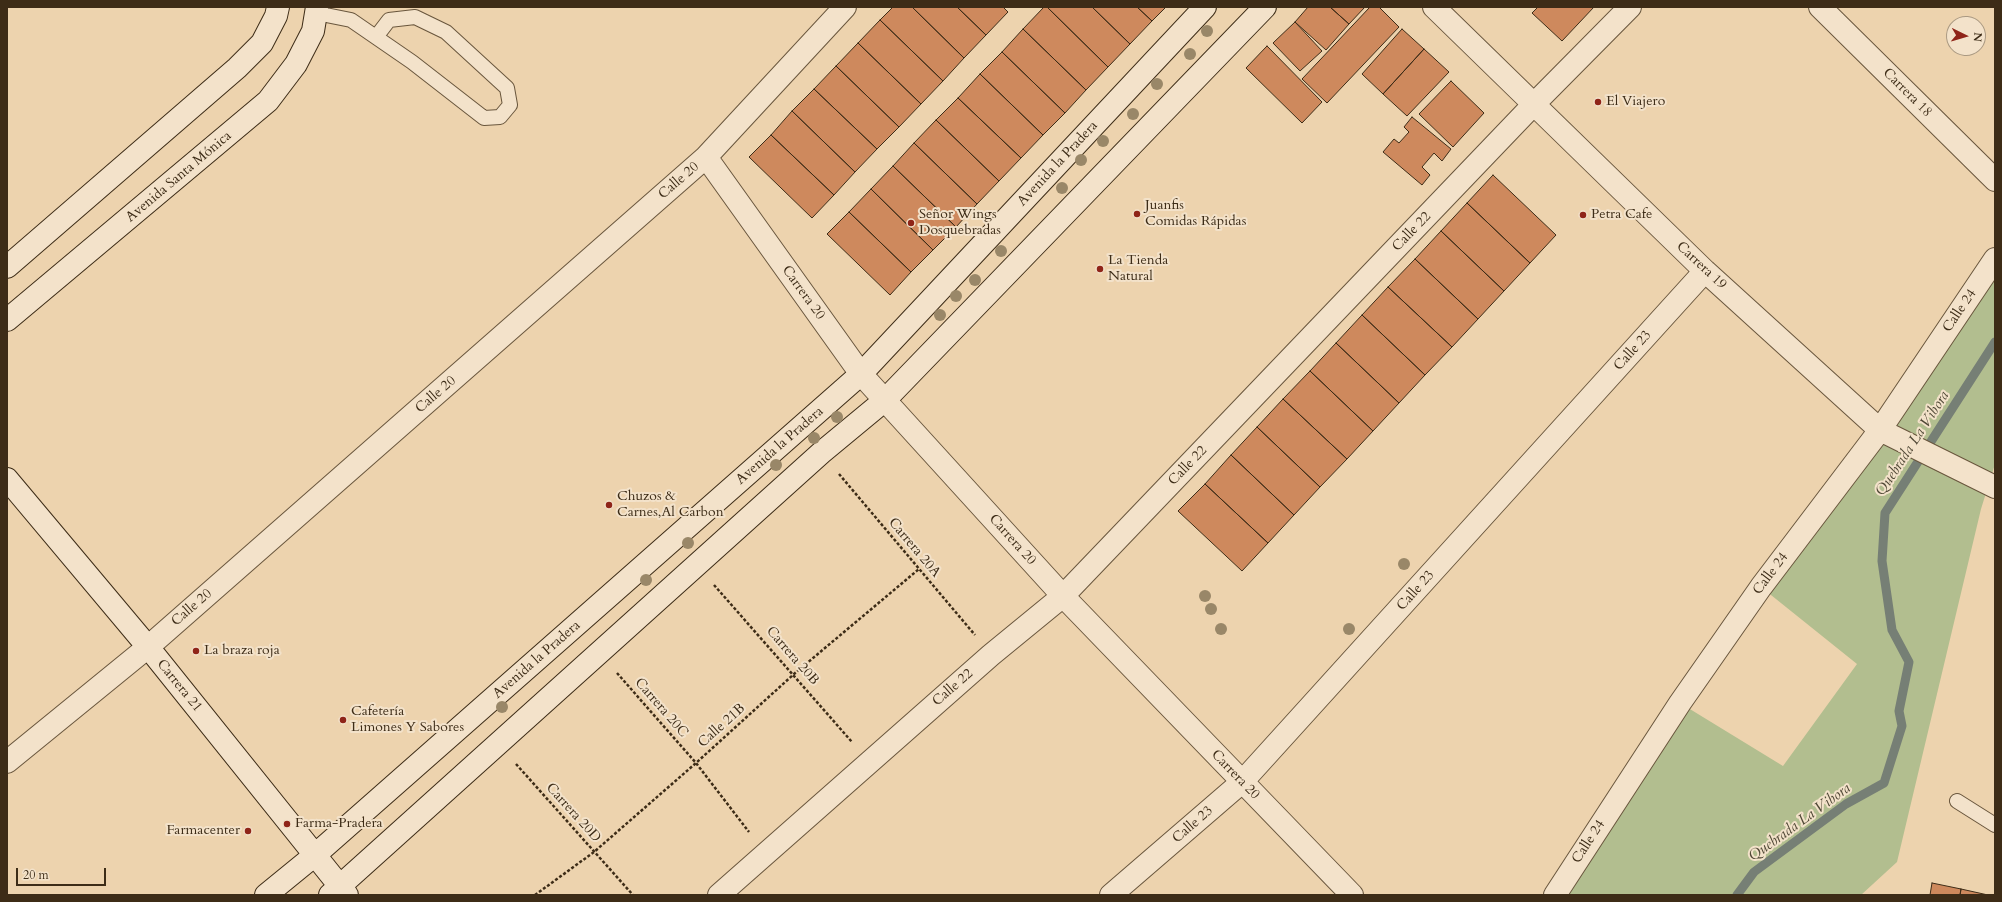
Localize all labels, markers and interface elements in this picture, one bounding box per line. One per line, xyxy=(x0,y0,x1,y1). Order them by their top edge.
north arrow xyxy=(1946,16,1986,56)
text: N xyxy=(1970,32,1985,42)
street label: Carrera 18 xyxy=(1879,65,1935,121)
place label: El Viajero xyxy=(1606,94,1665,110)
marker: El Viajero xyxy=(1593,97,1603,107)
street label: Avenida la Pradera xyxy=(1014,118,1102,210)
street label: Avenida Santa Mónica xyxy=(123,128,235,226)
street label: Calle 20 xyxy=(655,159,703,203)
place label: Juanfis Comidas Rápidas xyxy=(1145,198,1246,230)
place label: Señor Wings Dosquebradas xyxy=(919,207,1001,240)
place label: Petra Cafe xyxy=(1591,207,1652,223)
marker: Juanfis Comidas Rápidas xyxy=(1132,209,1142,219)
street label: Calle 22 xyxy=(1389,209,1435,255)
marker: Petra Cafe xyxy=(1578,210,1588,220)
marker: Señor Wings Dosquebradas xyxy=(906,218,916,228)
street label: Carrera 19 xyxy=(1672,239,1730,293)
place label: La Tienda Natural xyxy=(1108,253,1168,286)
street label: Carrera 20 xyxy=(778,263,828,323)
marker: La Tienda Natural xyxy=(1095,264,1105,274)
street label: Calle 24 xyxy=(1940,286,1980,336)
street label: Calle 23 xyxy=(1611,327,1655,375)
street label: Calle 20 xyxy=(412,373,460,417)
water label: Quebrada La Vibora xyxy=(1872,388,1954,500)
street label: Avenida la Pradera xyxy=(733,403,827,489)
street label: Calle 22 xyxy=(1165,443,1211,489)
place label: Chuzos & Carnes,Al Carbon xyxy=(617,489,724,522)
marker: Chuzos & Carnes,Al Carbon xyxy=(604,500,614,510)
street label: Carrera 20 xyxy=(985,511,1039,569)
street label: Carrera 20A xyxy=(884,515,944,581)
street label: Calle 24 xyxy=(1750,550,1792,598)
street label: Calle 23 xyxy=(1394,567,1438,615)
street label: Calle 20 xyxy=(168,586,216,630)
street label: Avenida la Pradera xyxy=(490,617,584,703)
street label: Carrera 20B xyxy=(762,623,822,689)
place label: La braza roja xyxy=(204,643,280,659)
marker: La braza roja xyxy=(191,646,201,656)
street label: Carrera 21 xyxy=(153,656,205,716)
street label: Calle 22 xyxy=(929,666,977,710)
street label: Carrera 20C xyxy=(631,675,691,741)
street label: Calle 21B xyxy=(695,700,749,752)
place label: Cafetería Limones Y Sabores xyxy=(351,704,464,736)
marker: Cafetería Limones Y Sabores xyxy=(338,715,348,725)
street label: Carrera 20 xyxy=(1207,747,1263,803)
street label: Carrera 20D xyxy=(542,780,604,846)
water label: Quebrada La Vibora xyxy=(1746,780,1854,866)
street label: Calle 23 xyxy=(1169,803,1217,847)
place label: Farma-Pradera xyxy=(295,816,383,832)
street label: Calle 24 xyxy=(1569,817,1609,867)
marker: Farma-Pradera xyxy=(282,819,292,829)
place label: Farmacenter xyxy=(166,823,240,839)
marker: Farmacenter xyxy=(243,826,253,836)
scale bar xyxy=(18,860,108,886)
text: 20 m xyxy=(23,867,49,883)

